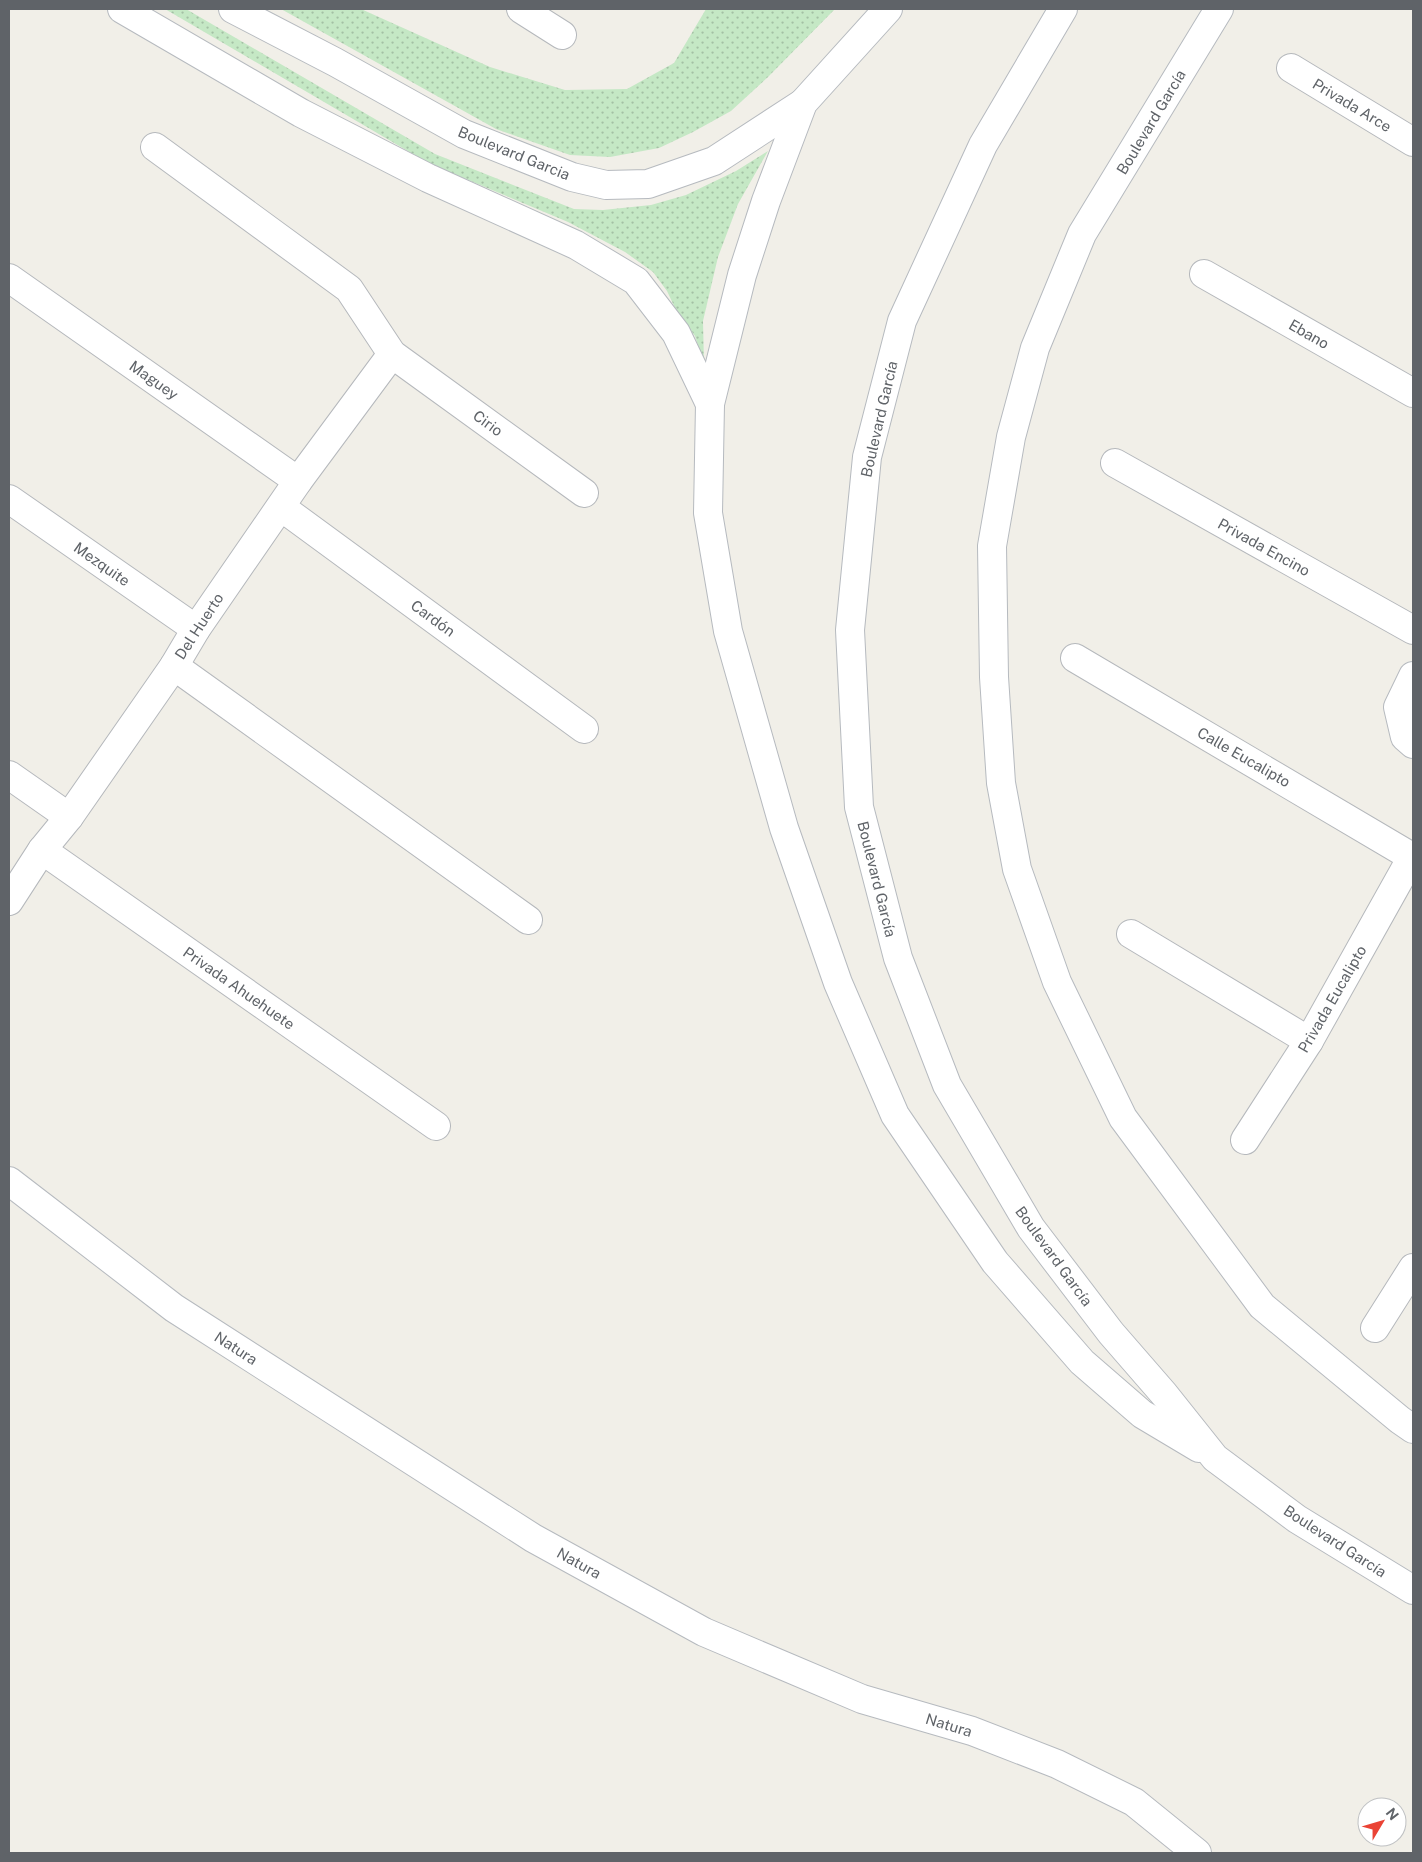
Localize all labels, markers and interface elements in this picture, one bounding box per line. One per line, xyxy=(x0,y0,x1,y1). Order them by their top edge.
street label: Boulevard García xyxy=(1113,67,1189,177)
street label: Privada Arce xyxy=(1310,75,1394,135)
street label: Boulevard Garcia xyxy=(456,123,572,183)
street label: Ebano xyxy=(1286,316,1332,352)
street label: Maguey xyxy=(126,357,182,403)
street label: Boulevard García xyxy=(857,359,901,479)
street label: Cirio xyxy=(470,407,506,439)
street label: Privada Encino xyxy=(1215,515,1313,579)
street label: Mezquite xyxy=(71,539,133,589)
street label: Del Huerto xyxy=(171,590,227,662)
street label: Cardón xyxy=(408,596,458,640)
street label: Calle Eucalipto xyxy=(1195,724,1293,790)
street label: Boulevard García xyxy=(854,819,900,939)
street label: Privada Eucalipto xyxy=(1294,942,1370,1056)
street label: Privada Ahuehuete xyxy=(180,943,298,1033)
street label: Boulevard García xyxy=(1012,1203,1096,1309)
street label: Natura xyxy=(211,1328,261,1368)
street label: Boulevard García xyxy=(1281,1501,1389,1581)
street label: Natura xyxy=(554,1544,604,1582)
street label: Natura xyxy=(924,1710,974,1740)
north arrow xyxy=(1357,1797,1407,1847)
text: N xyxy=(1383,1805,1402,1823)

